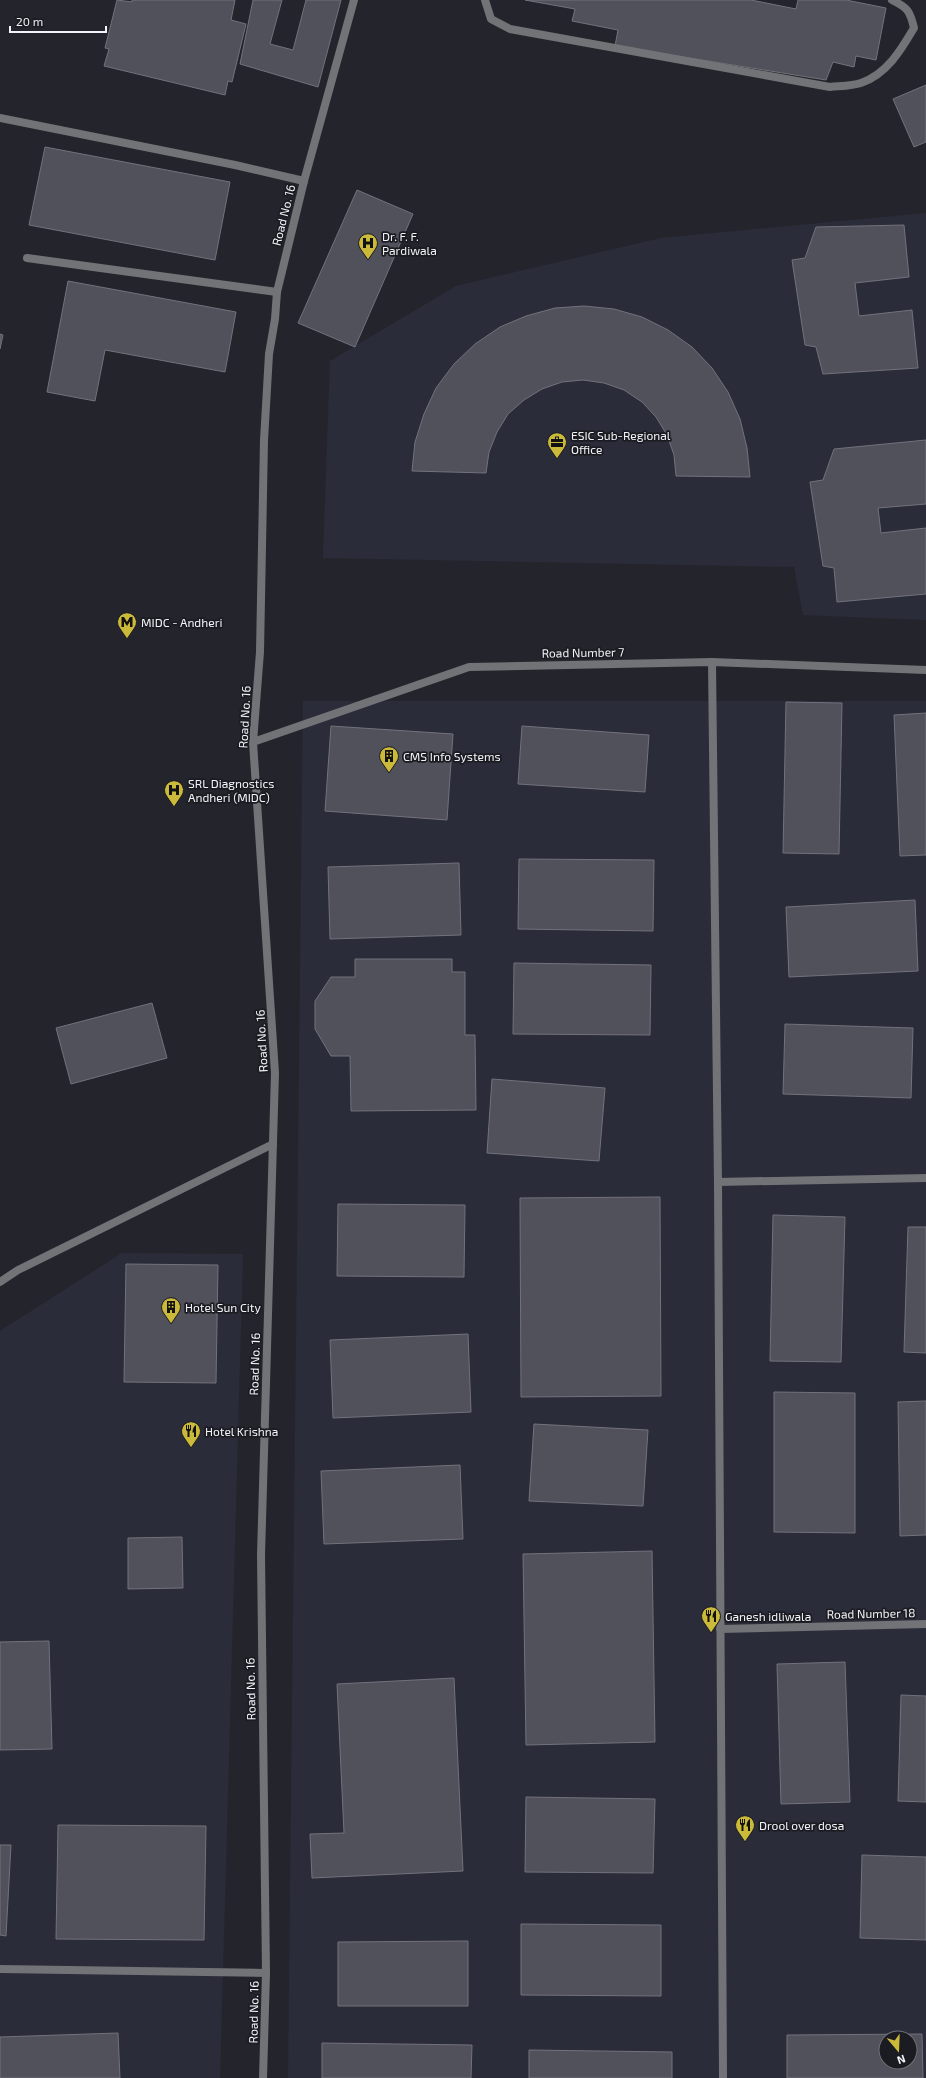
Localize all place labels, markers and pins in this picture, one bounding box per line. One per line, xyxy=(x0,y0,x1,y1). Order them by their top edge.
place label: Dr. F. F. Pardiwala xyxy=(382,229,437,257)
hospital icon: Dr. F. F. Pardiwala xyxy=(357,232,379,260)
place label: ESIC Sub-Regional Office xyxy=(571,428,671,456)
office icon: ESIC Sub-Regional Office xyxy=(546,431,568,459)
metro station icon: MIDC - Andheri xyxy=(116,611,138,639)
place label: MIDC - Andheri xyxy=(141,615,222,629)
building icon: CMS Info Systems xyxy=(378,745,400,773)
place label: CMS Info Systems xyxy=(403,749,501,763)
place label: SRL Diagnostics Andheri (MIDC) xyxy=(188,776,274,804)
hospital icon: SRL Diagnostics Andheri (MIDC) xyxy=(163,779,185,807)
building icon: Hotel Sun City xyxy=(160,1296,182,1324)
place label: Hotel Sun City xyxy=(185,1300,261,1314)
restaurant icon: Hotel Krishna xyxy=(180,1420,202,1448)
place label: Hotel Krishna xyxy=(205,1424,278,1438)
restaurant icon: Ganesh idliwala xyxy=(700,1605,722,1633)
place label: Ganesh idliwala xyxy=(725,1609,811,1623)
restaurant icon: Drool over dosa xyxy=(734,1814,756,1842)
place label: Drool over dosa xyxy=(759,1818,844,1832)

